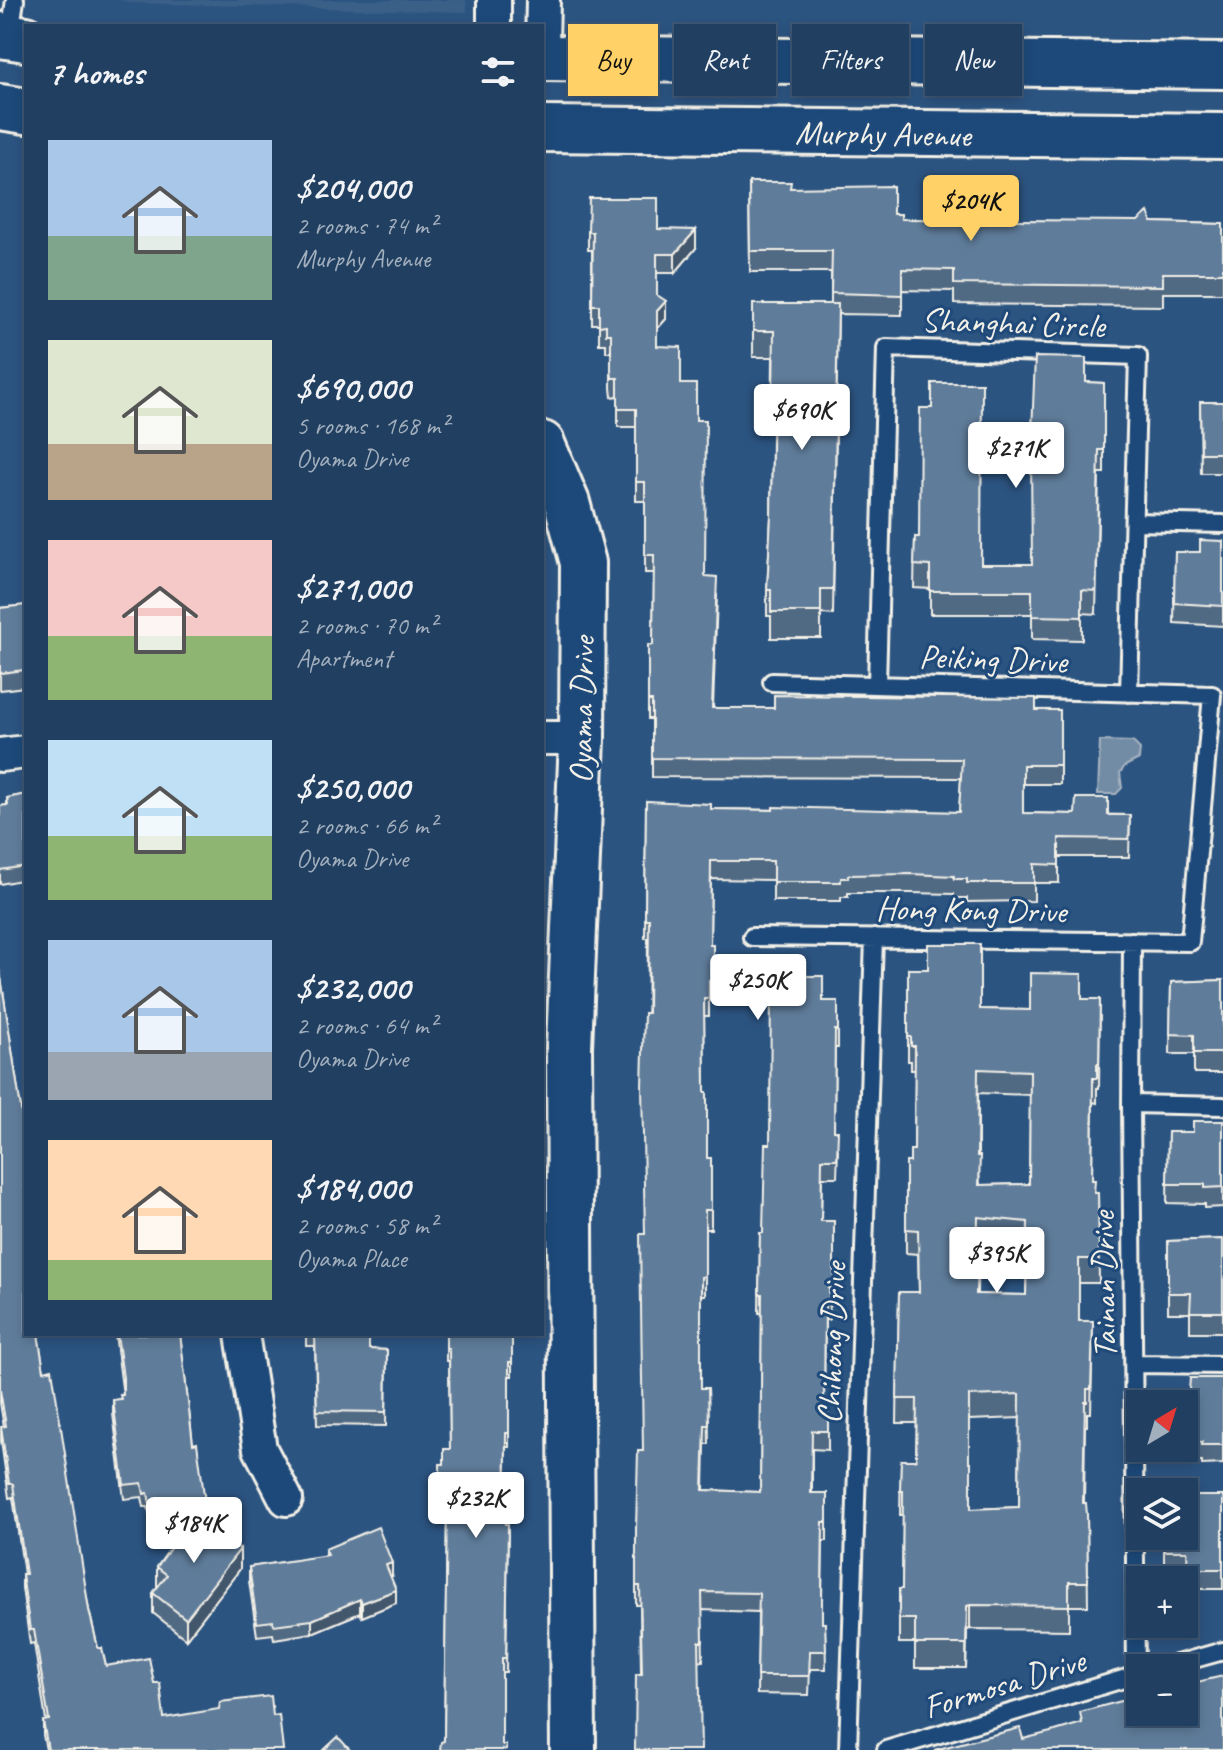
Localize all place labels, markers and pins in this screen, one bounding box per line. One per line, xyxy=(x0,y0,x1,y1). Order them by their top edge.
pin: $204K xyxy=(915,175,1027,243)
pin: $690K xyxy=(746,384,858,452)
pin: $271K xyxy=(960,422,1072,490)
pin: $250K xyxy=(702,954,814,1022)
pin: $395K xyxy=(941,1227,1053,1295)
pin: $232K xyxy=(420,1472,532,1540)
pin: $184K xyxy=(138,1497,250,1565)

